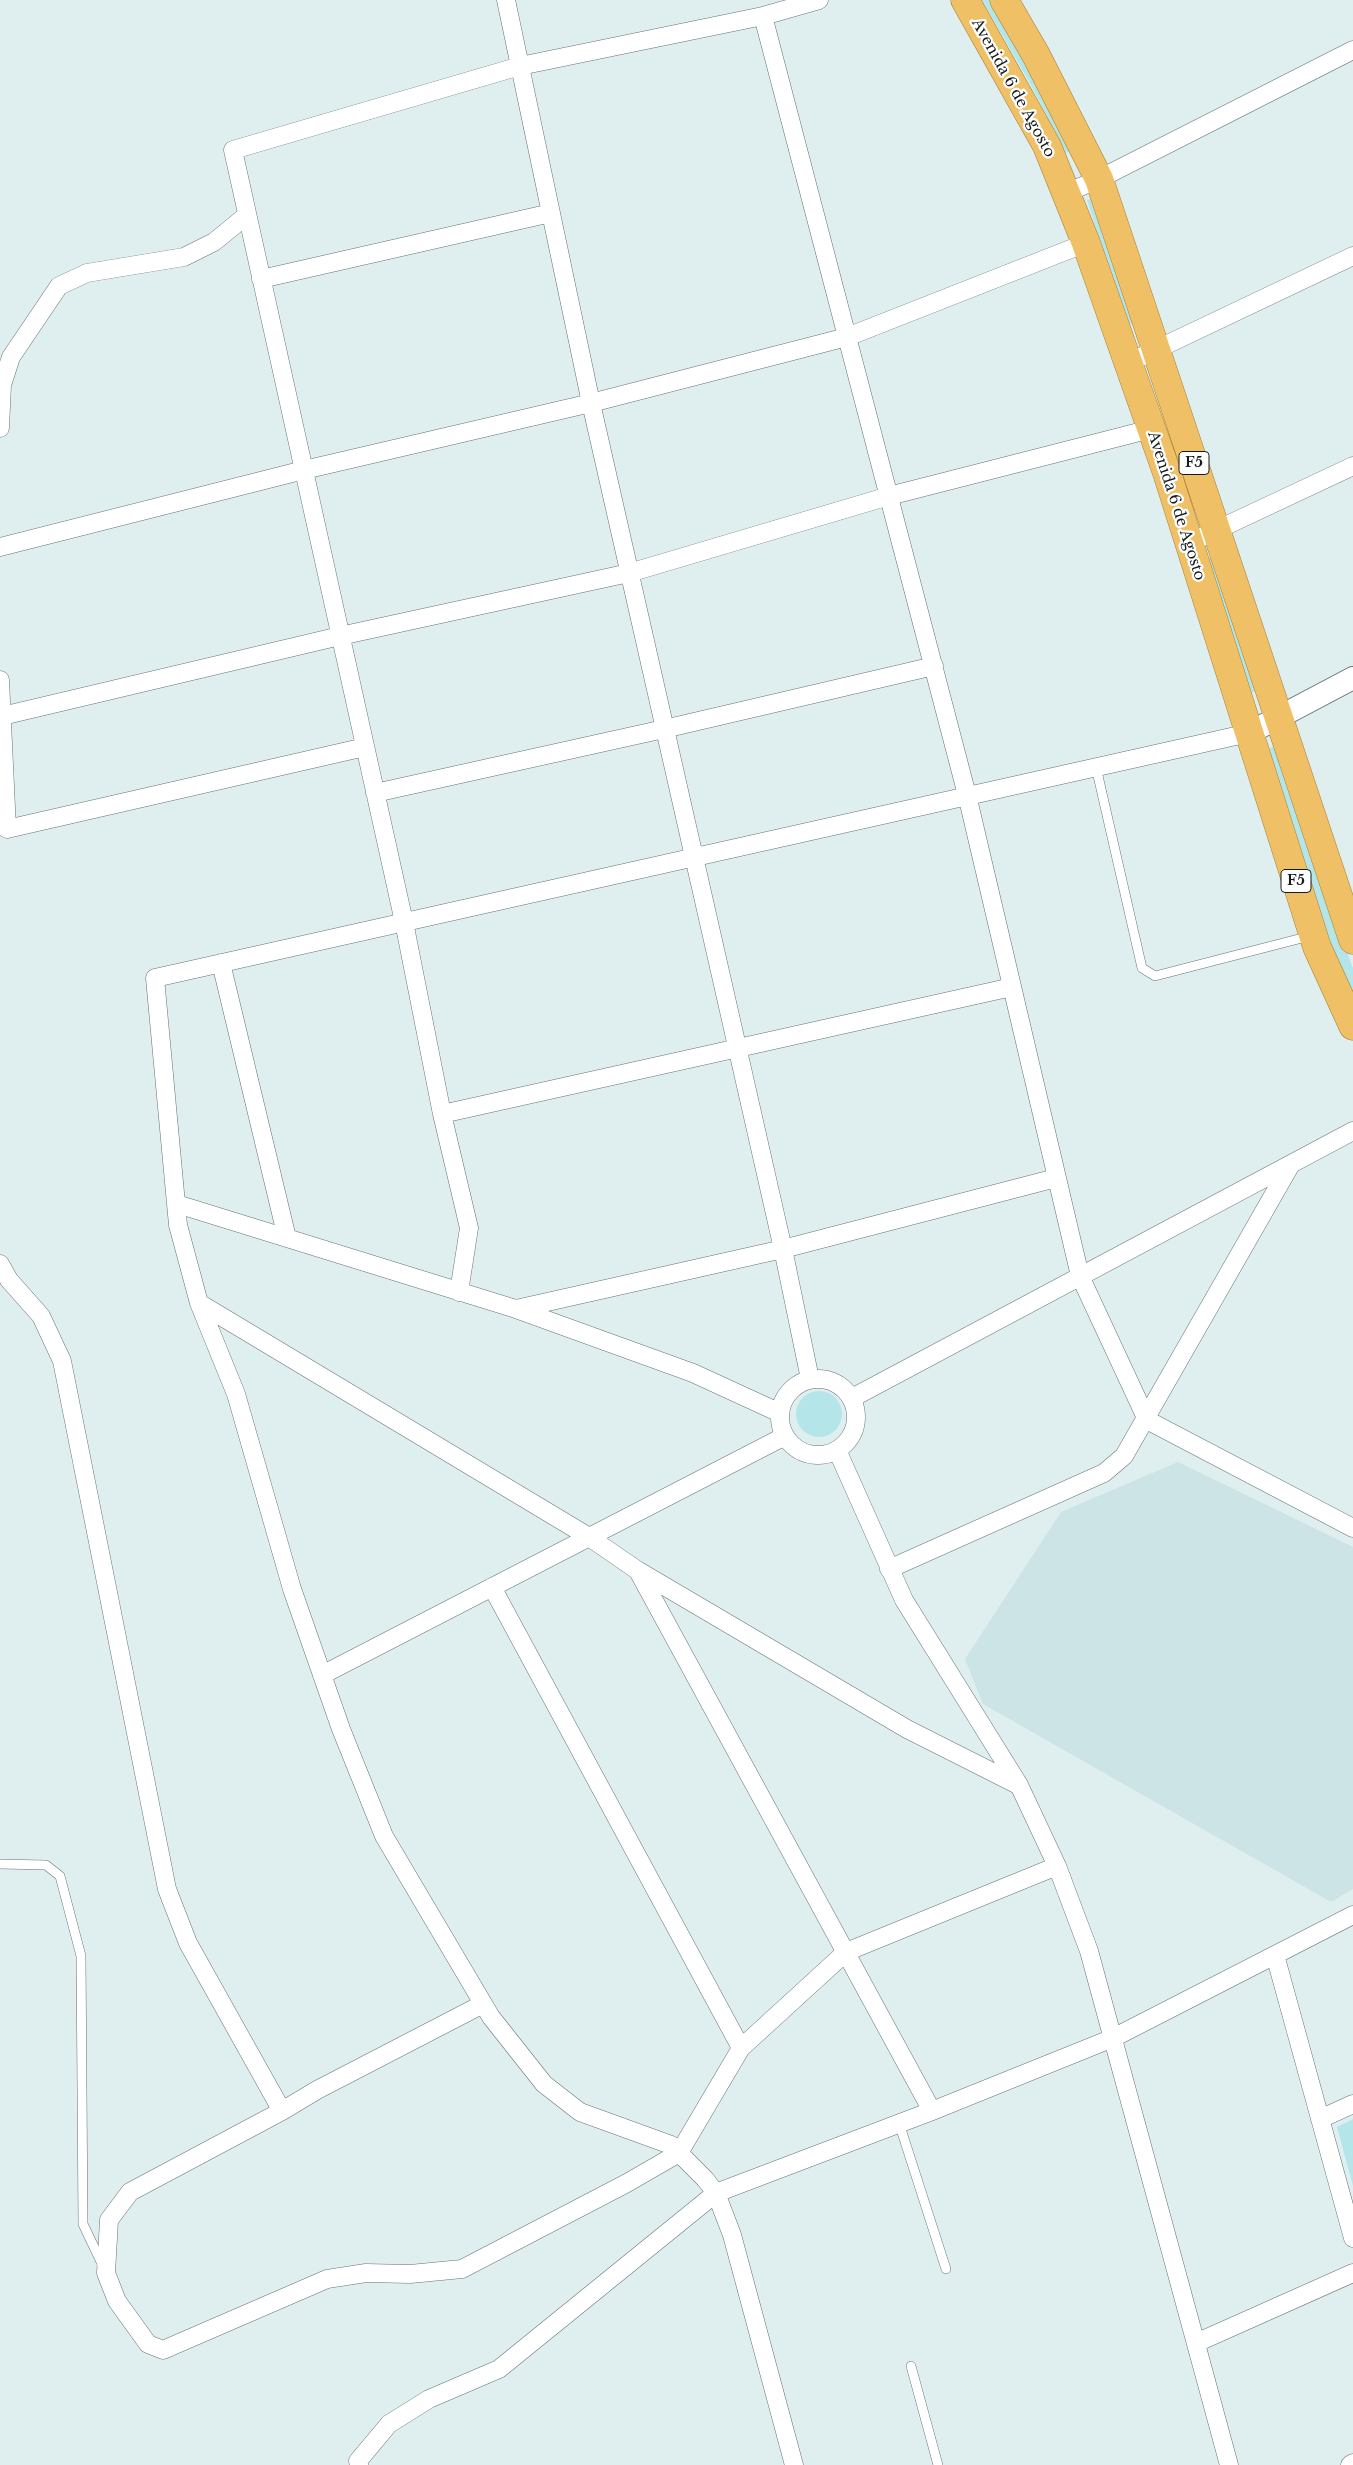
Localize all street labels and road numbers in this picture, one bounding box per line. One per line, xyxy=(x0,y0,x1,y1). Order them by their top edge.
street label: Avenida 6 de Agosto xyxy=(967,15,1059,161)
street label: Avenida 6 de Agosto xyxy=(1143,429,1209,583)
road number: F5 xyxy=(1179,452,1209,474)
road number: F5 xyxy=(1281,869,1311,892)

